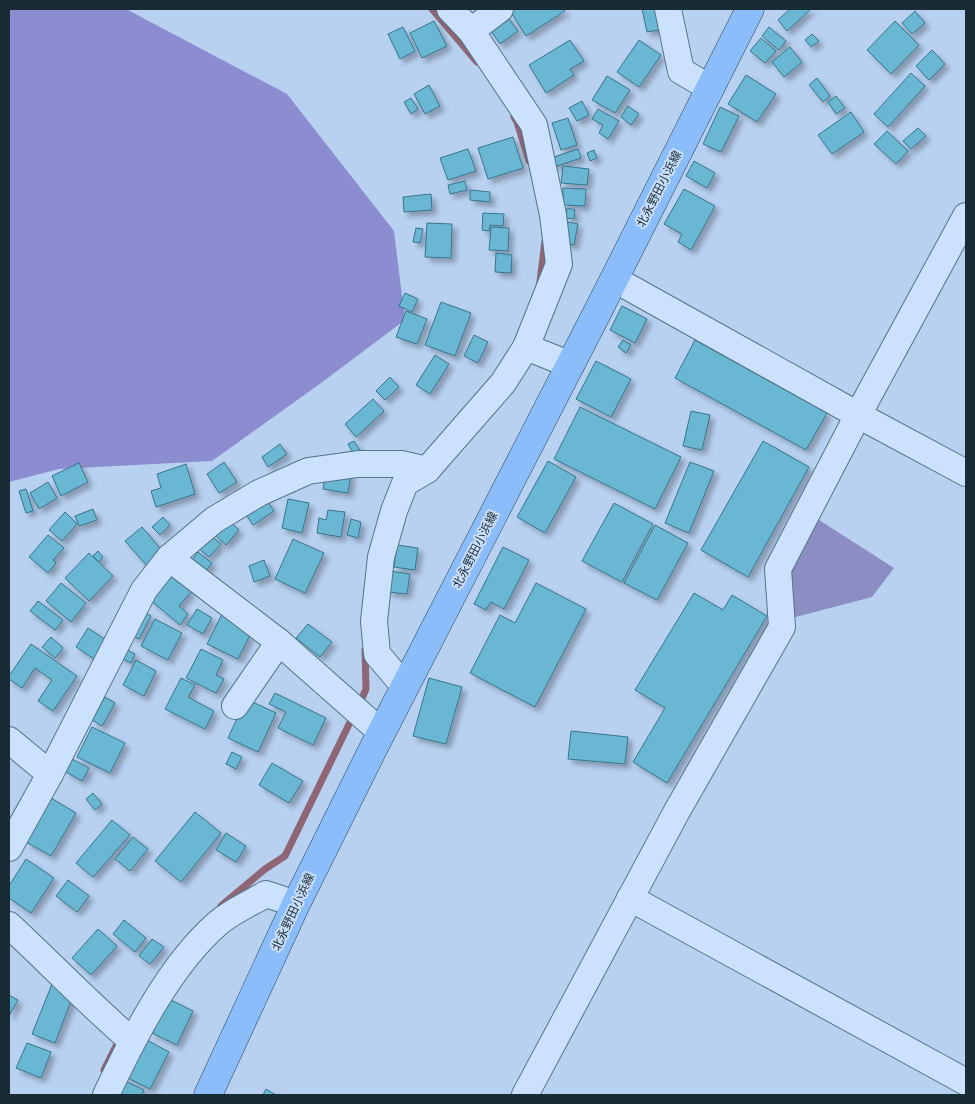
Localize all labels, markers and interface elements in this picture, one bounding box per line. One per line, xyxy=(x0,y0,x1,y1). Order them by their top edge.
street label: 北永野田小浜線 xyxy=(634,148,684,230)
street label: 北永野田小浜線 xyxy=(450,509,500,591)
street label: 北永野田小浜線 xyxy=(269,871,317,953)

